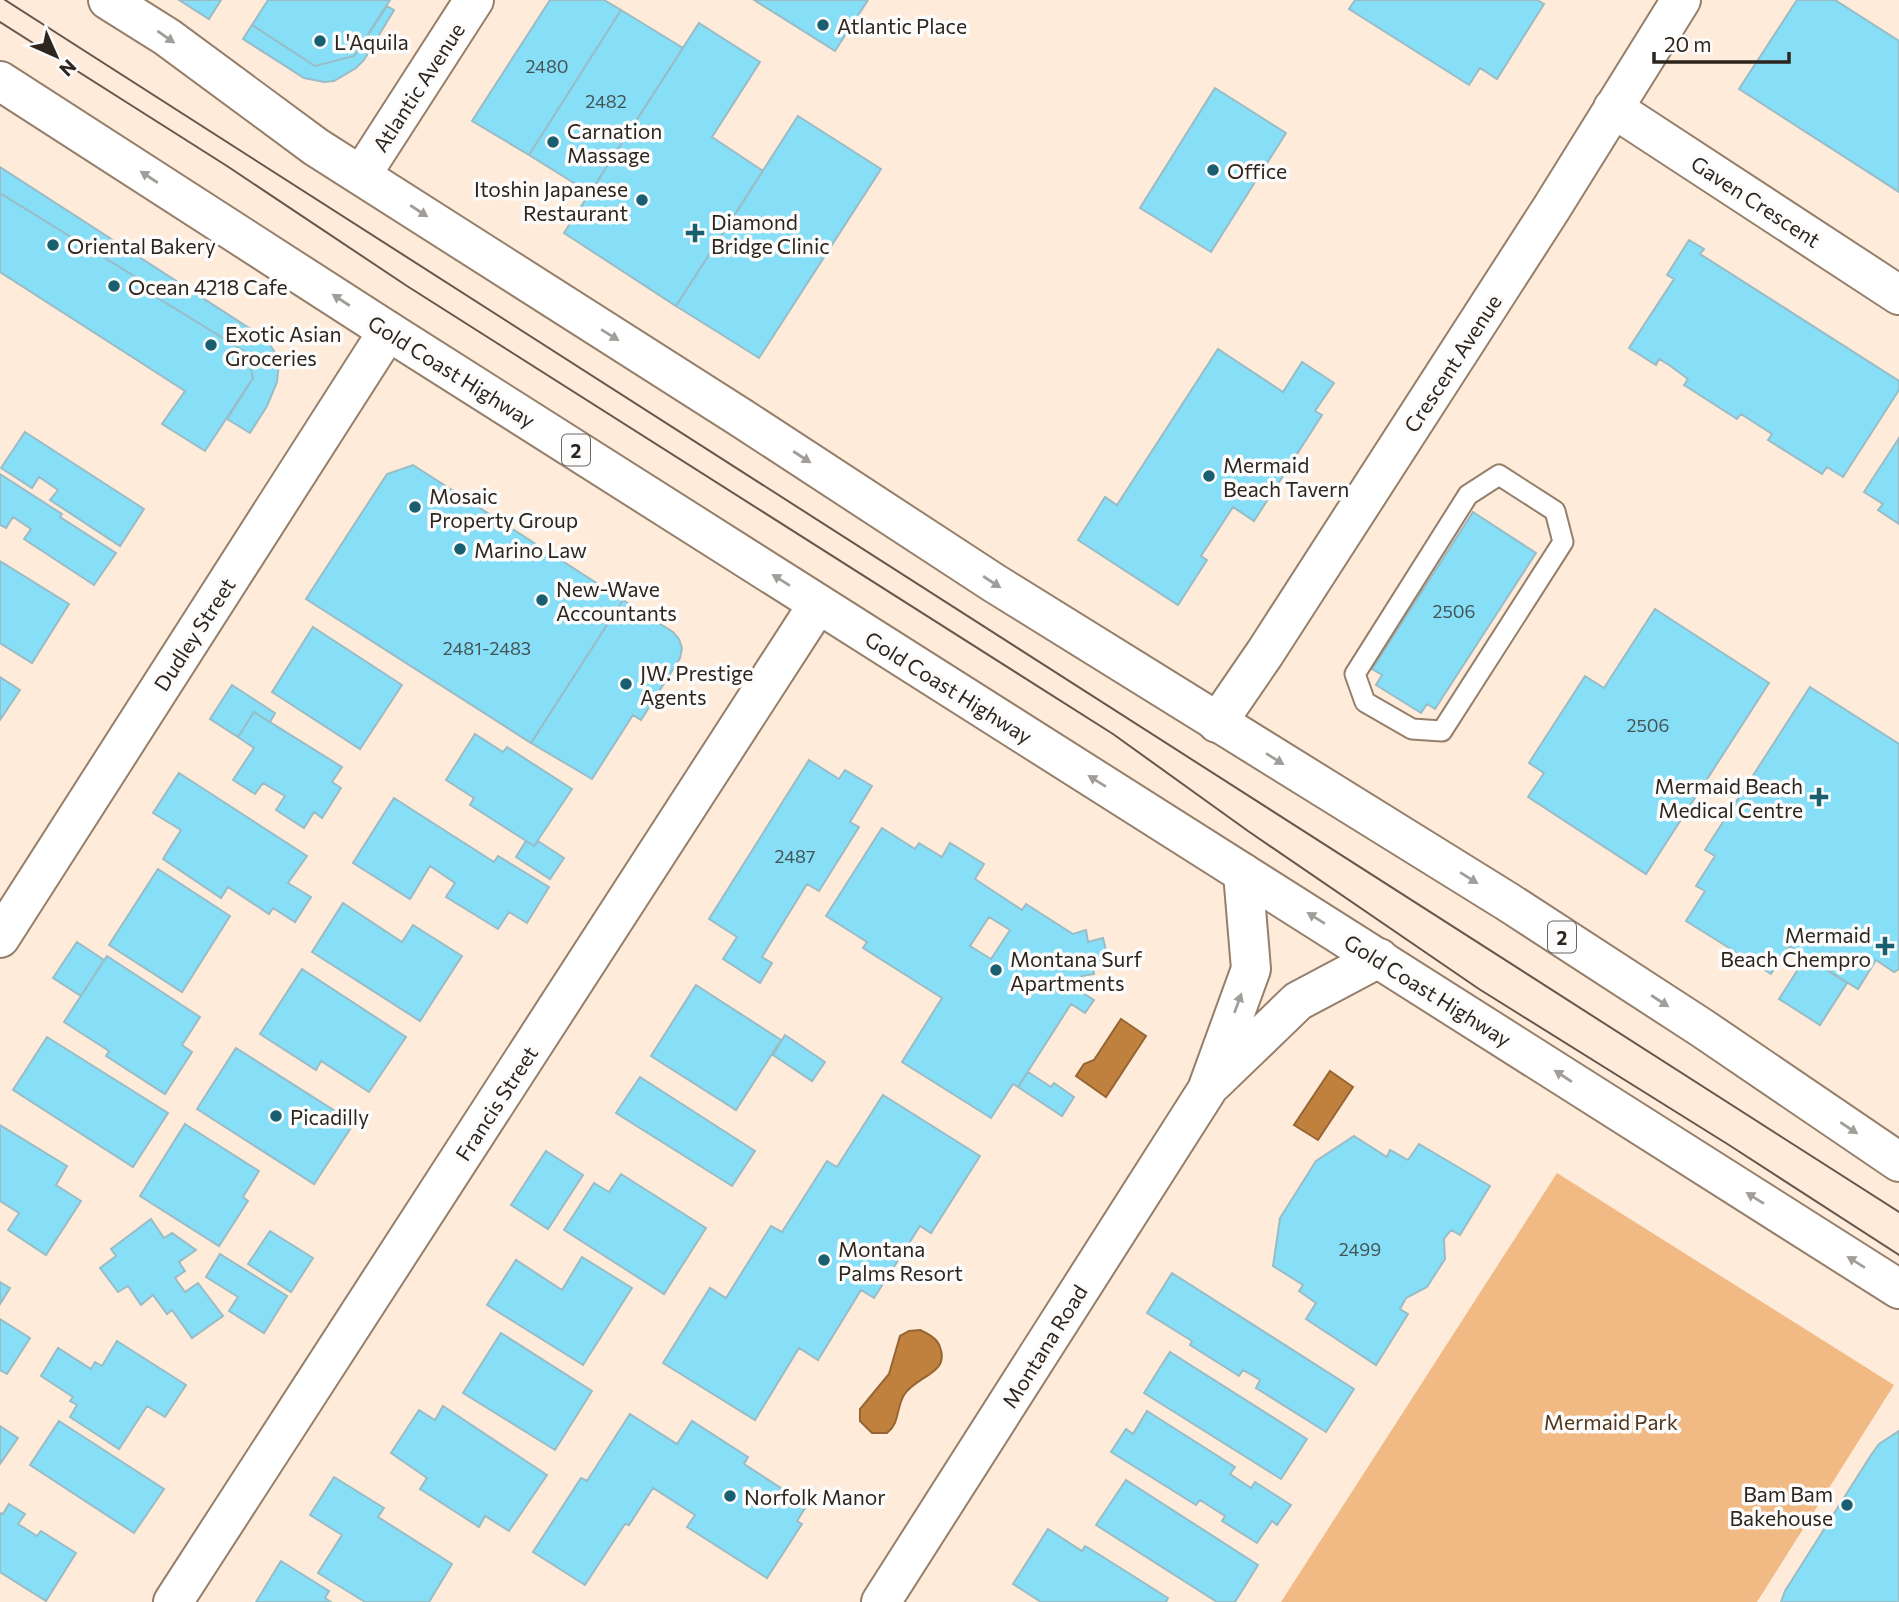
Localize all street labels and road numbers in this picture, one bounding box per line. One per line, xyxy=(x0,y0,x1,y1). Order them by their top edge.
street label: Atlantic Avenue xyxy=(367,18,469,156)
street label: Gaven Crescent xyxy=(1687,150,1825,252)
street label: Crescent Avenue xyxy=(1398,289,1506,437)
street label: Gold Coast Highway xyxy=(364,310,540,433)
road number: 2 xyxy=(562,435,590,466)
street label: Dudley Street xyxy=(148,573,240,695)
street label: Gold Coast Highway xyxy=(861,626,1037,749)
road number: 2 xyxy=(1548,922,1576,953)
street label: Gold Coast Highway xyxy=(1340,929,1516,1052)
street label: Francis Street xyxy=(450,1041,542,1165)
street label: Montana Road xyxy=(996,1280,1092,1412)

